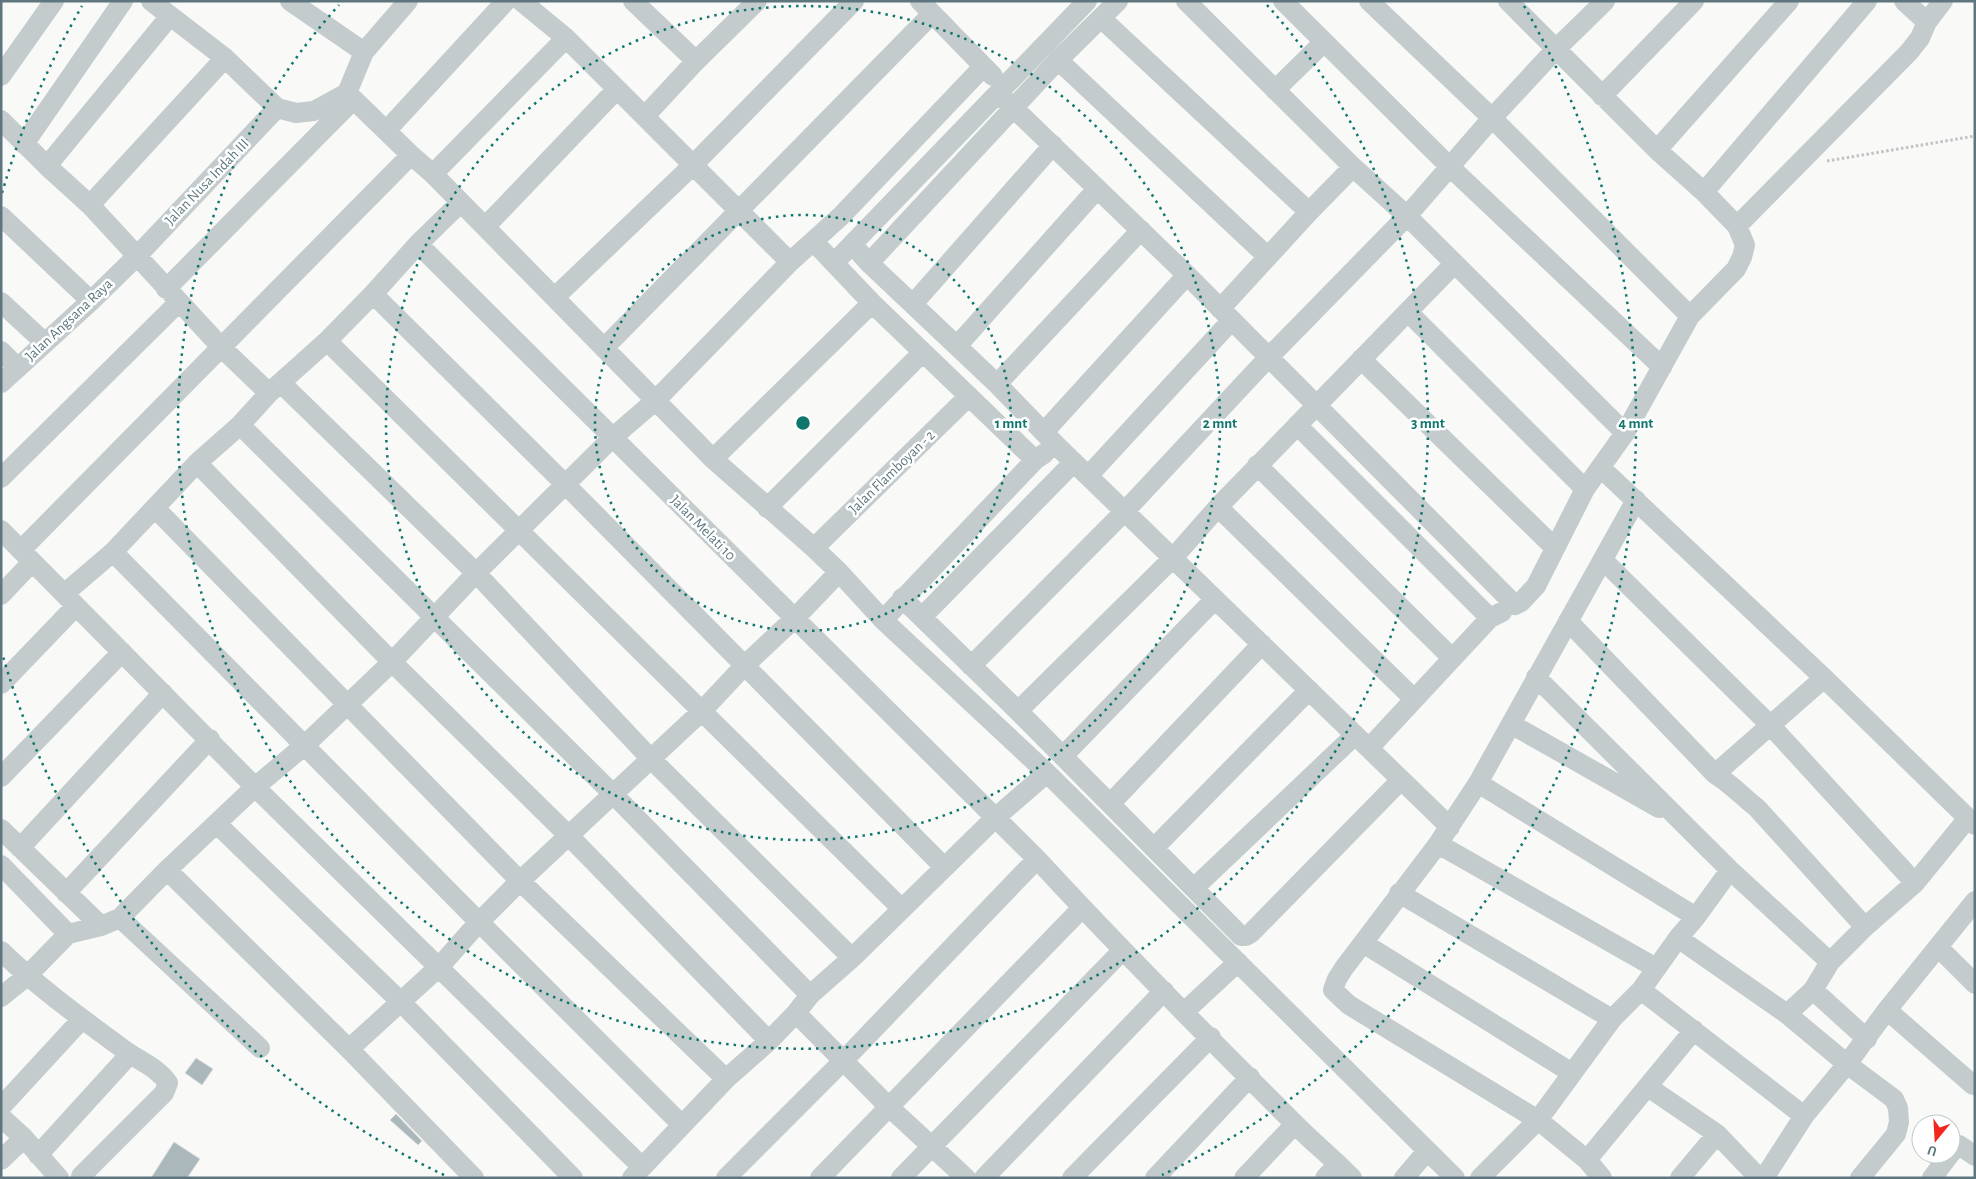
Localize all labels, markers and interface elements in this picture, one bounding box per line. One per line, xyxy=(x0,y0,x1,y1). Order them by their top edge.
street label: Jalan Nusa Indah III xyxy=(162,136,252,228)
street label: Jalan Angsana Raya xyxy=(23,276,115,364)
centre of rings xyxy=(794,414,812,432)
text: 1 mnt xyxy=(995,416,1027,431)
text: 2 mnt xyxy=(1203,416,1237,431)
text: 3 mnt xyxy=(1411,416,1445,431)
text: 4 mnt xyxy=(1619,416,1653,431)
street label: Jalan Flamboyan - 2 xyxy=(846,427,938,517)
street label: Jalan Melati 10 xyxy=(668,493,738,563)
north arrow xyxy=(1911,1114,1961,1164)
text: U xyxy=(1926,1142,1939,1158)

